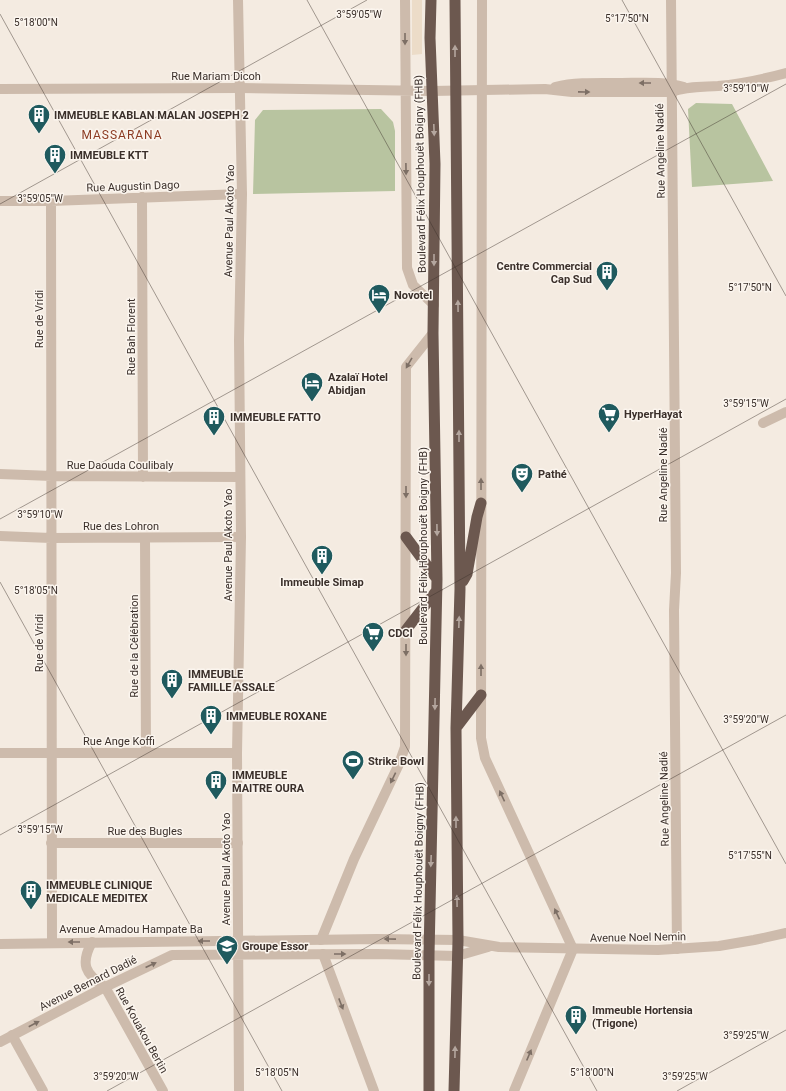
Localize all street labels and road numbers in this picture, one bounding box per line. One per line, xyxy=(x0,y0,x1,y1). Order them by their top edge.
street label: Rue Mariam Dicoh xyxy=(171,70,261,83)
street label: Boulevard Félix Houphouët Boigny (FHB) xyxy=(412,75,429,273)
street label: Rue Angeline Nadié xyxy=(653,103,668,199)
street label: Avenue Paul Akoto Yao xyxy=(222,164,237,278)
street label: Rue Augustin Dago xyxy=(86,178,180,195)
street label: Rue de Vridi xyxy=(33,290,46,348)
street label: Rue Bah Florent xyxy=(125,298,138,376)
street label: Rue Angeline Nadié xyxy=(657,427,670,523)
street label: Boulevard Félix Houphouët Boigny (FHB) xyxy=(417,447,430,645)
street label: Rue Daouda Coulibaly xyxy=(67,459,174,472)
street label: Avenue Paul Akoto Yao xyxy=(222,488,235,602)
street label: Rue des Lohron xyxy=(83,520,159,533)
street label: Rue de la Célébration xyxy=(128,594,141,698)
street label: Rue de Vridi xyxy=(33,614,46,672)
street label: Rue Ange Koffi xyxy=(83,735,155,748)
street label: Rue Angeline Nadié xyxy=(657,751,672,847)
street label: Boulevard Félix Houphouët Boigny (FHB) xyxy=(410,782,427,980)
street label: Avenue Paul Akoto Yao xyxy=(220,812,233,926)
street label: Rue des Bugles xyxy=(107,825,183,838)
street label: Avenue Amadou Hampate Ba xyxy=(59,923,203,936)
street label: Avenue Noel Nemin xyxy=(590,930,686,945)
street label: Avenue Bernard Dadié xyxy=(37,953,139,1014)
street label: Rue Kouakou Bertin xyxy=(113,985,171,1075)

